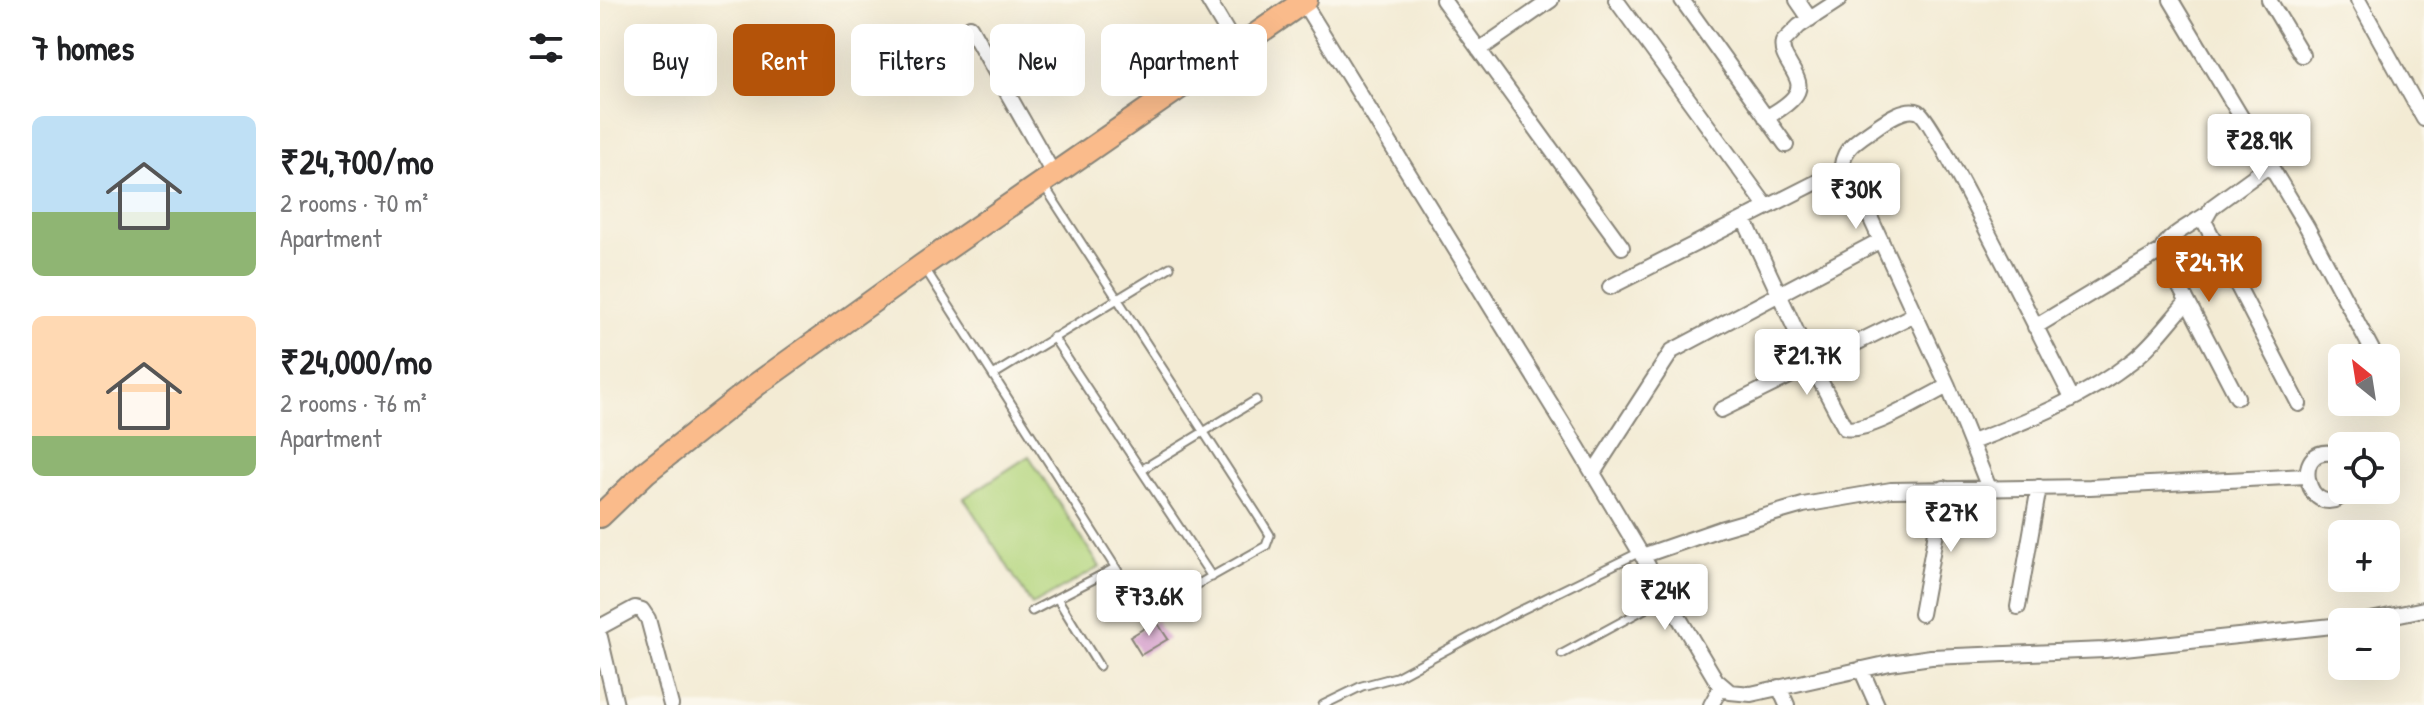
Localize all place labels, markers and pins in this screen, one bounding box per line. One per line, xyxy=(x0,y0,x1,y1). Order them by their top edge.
pin: ₹28.9K xyxy=(2194,114,2324,182)
pin: ₹30K xyxy=(1809,163,1903,231)
pin: ₹24.7K xyxy=(2144,236,2274,304)
pin: ₹21.7K xyxy=(1742,329,1872,397)
pin: ₹27K xyxy=(1904,486,1998,554)
pin: ₹24K xyxy=(1618,564,1712,632)
pin: ₹73.6K xyxy=(1084,570,1214,638)

